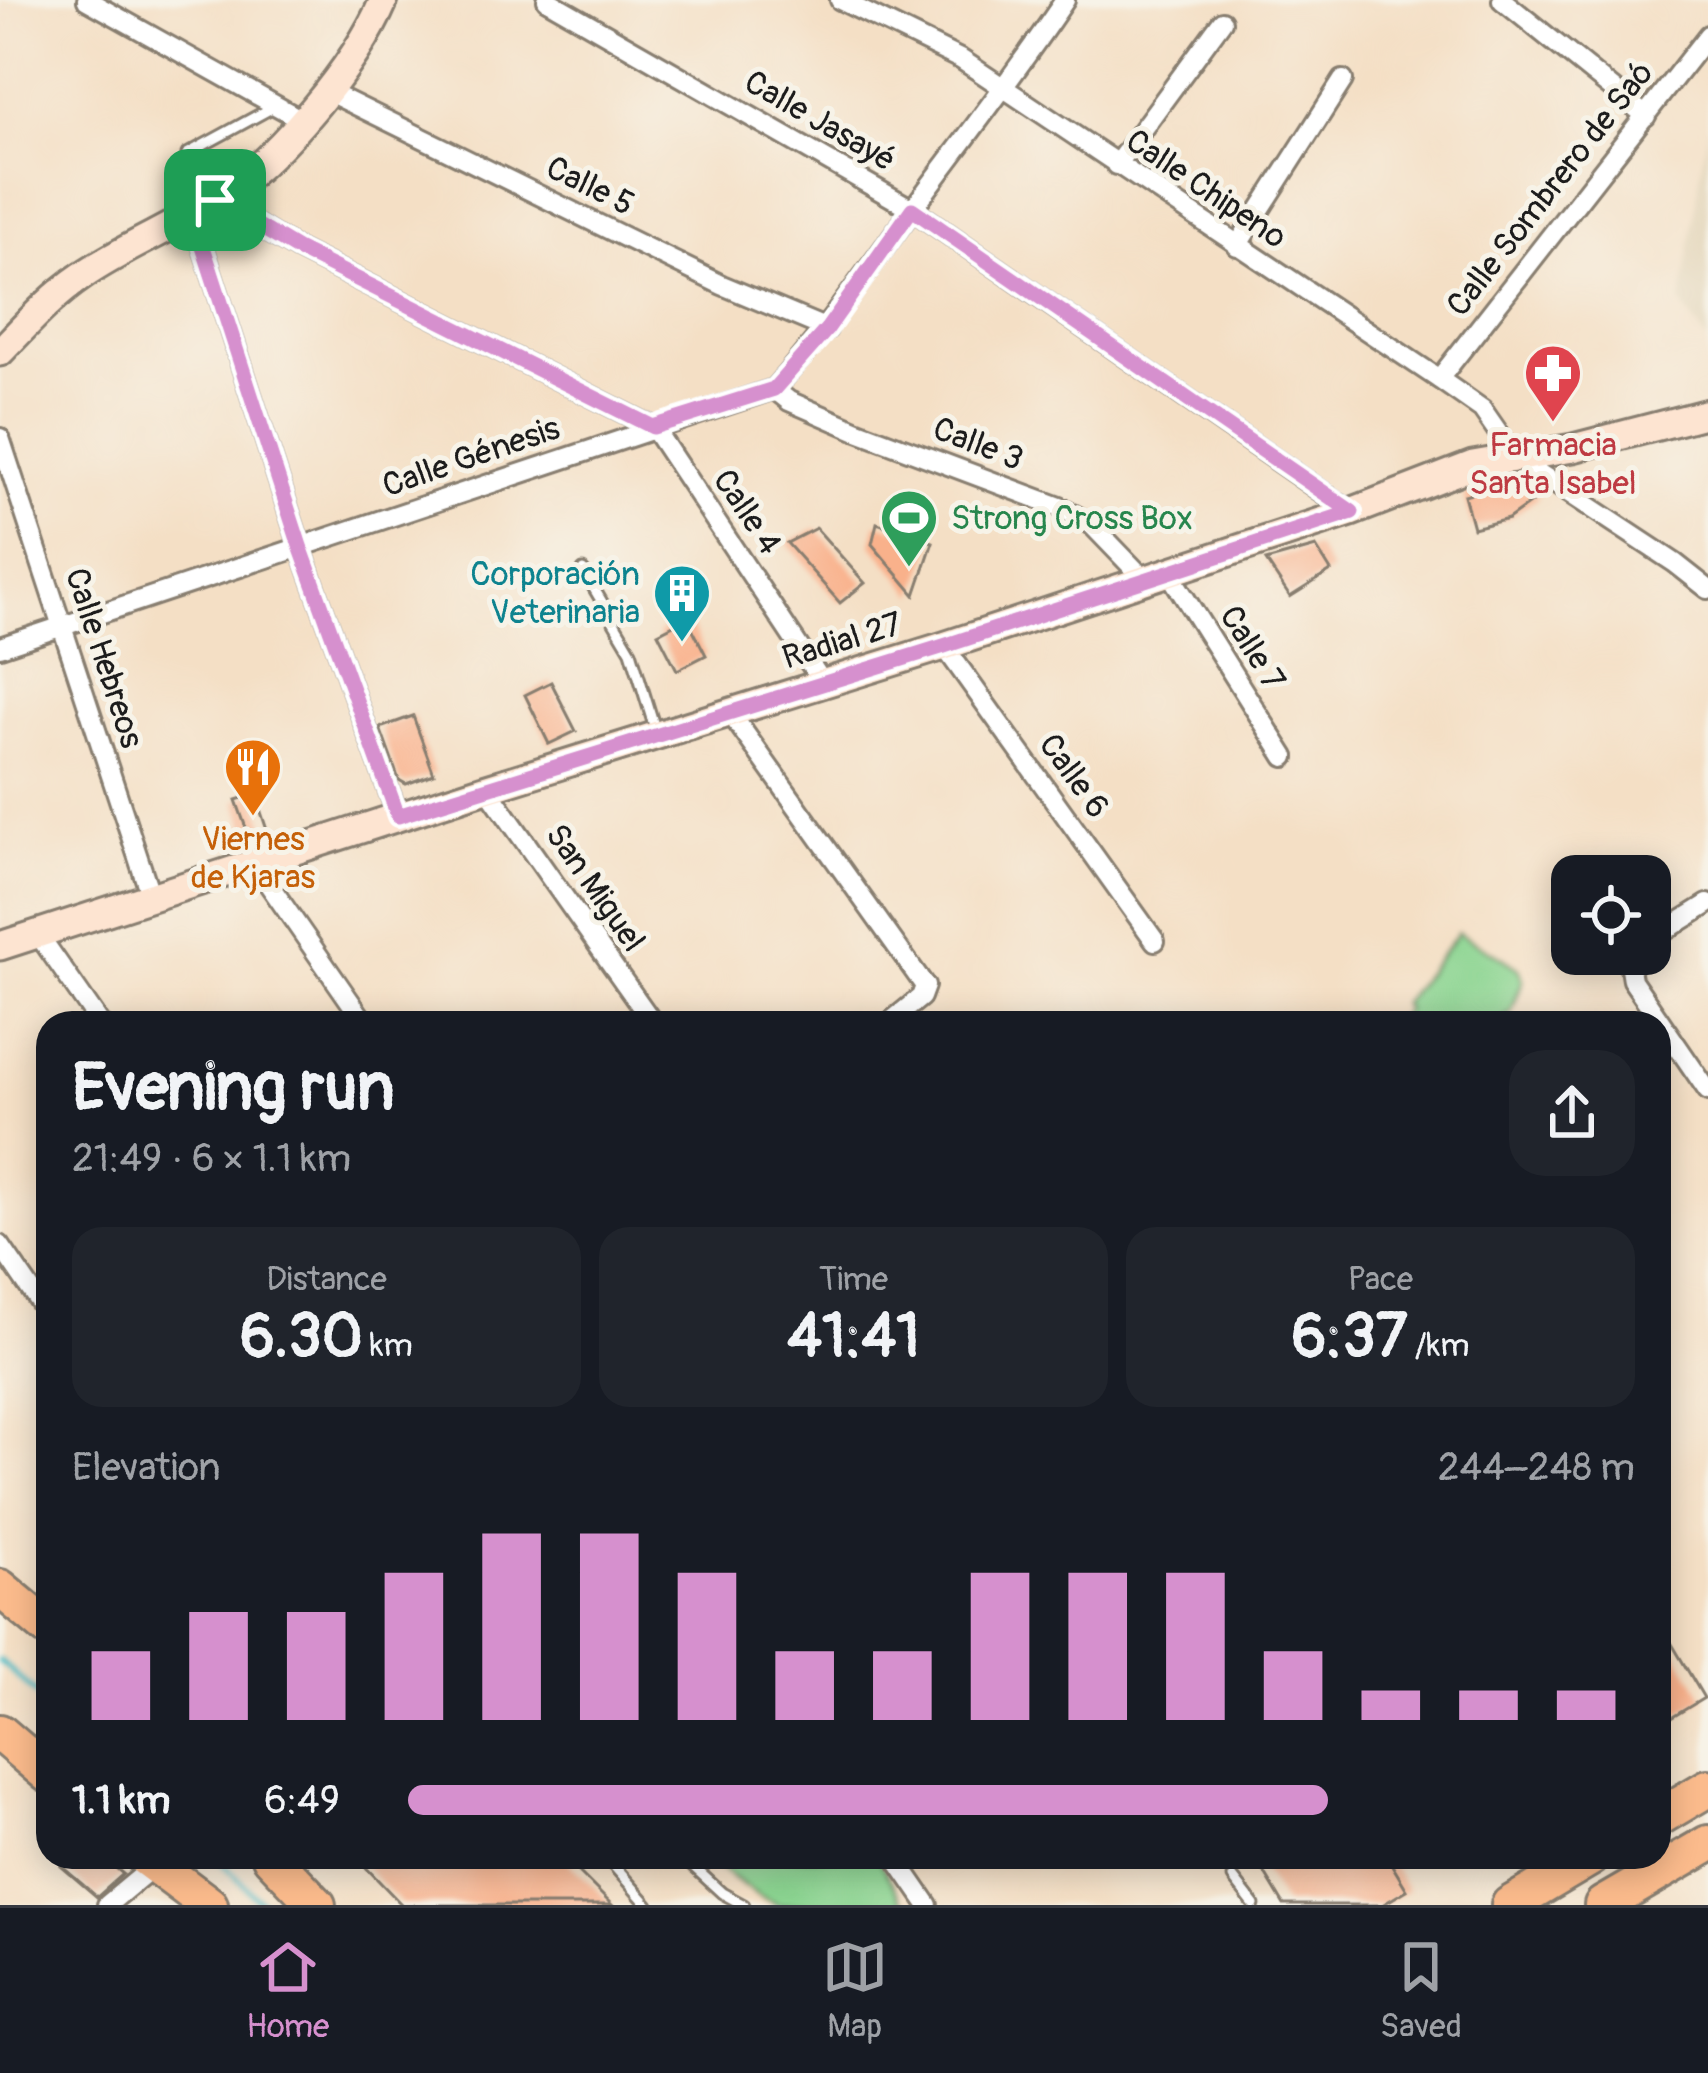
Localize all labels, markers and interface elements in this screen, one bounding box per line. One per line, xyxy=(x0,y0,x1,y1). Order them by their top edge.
street label: Calle Sombrero de Saó xyxy=(1438,53,1662,325)
street label: Calle Jasayé xyxy=(737,61,903,181)
street label: Calle Chipeno xyxy=(1118,120,1294,258)
street label: Calle 5 xyxy=(539,147,641,225)
pin xyxy=(164,149,266,251)
icon: arrive xyxy=(182,167,248,233)
pharmacy icon: Farmacia Santa Isabel xyxy=(1522,342,1584,424)
street label: Calle Génesis xyxy=(377,407,565,506)
street label: Calle 3 xyxy=(927,408,1029,480)
place label: Farmacia Santa Isabel xyxy=(1469,425,1637,504)
street label: Calle 4 xyxy=(704,462,790,562)
sports icon: Strong Cross Box xyxy=(878,487,940,569)
place label: Strong Cross Box xyxy=(951,498,1193,539)
place label: Corporación Veterinaria xyxy=(470,554,640,633)
building icon: Corporación Veterinaria xyxy=(651,562,713,644)
street label: Calle Hebreos xyxy=(56,563,152,753)
street label: Calle 7 xyxy=(1210,598,1294,698)
street label: Radial 27 xyxy=(777,603,907,679)
street label: Calle 6 xyxy=(1030,726,1118,826)
restaurant icon: Viernes de Kjaras xyxy=(222,736,284,818)
street label: San Miguel xyxy=(536,816,654,960)
place label: Viernes de Kjaras xyxy=(191,819,316,898)
map controls xyxy=(1551,855,1671,975)
button: locate xyxy=(1551,855,1671,975)
text: Evening run xyxy=(72,1047,395,1130)
button: share xyxy=(1509,1050,1635,1176)
text: 21:49 · 6 × 1.1 km xyxy=(72,1134,351,1183)
text: Distance xyxy=(266,1259,387,1300)
text: Time xyxy=(819,1259,888,1300)
text: Pace xyxy=(1348,1259,1413,1300)
text: 6.30 xyxy=(240,1300,363,1375)
text: 41:41 xyxy=(787,1300,920,1375)
text: 6:37 xyxy=(1291,1300,1408,1375)
text: km xyxy=(363,1325,413,1366)
text: /km xyxy=(1408,1325,1470,1366)
text: Elevation xyxy=(72,1443,221,1492)
text: 244–248 m xyxy=(1438,1443,1635,1492)
text: 1.1 km xyxy=(72,1776,170,1825)
text: 6:49 xyxy=(264,1776,340,1825)
tab: Home xyxy=(246,1934,329,2047)
tab: Map xyxy=(822,1934,888,2047)
tab: Saved xyxy=(1380,1934,1462,2047)

